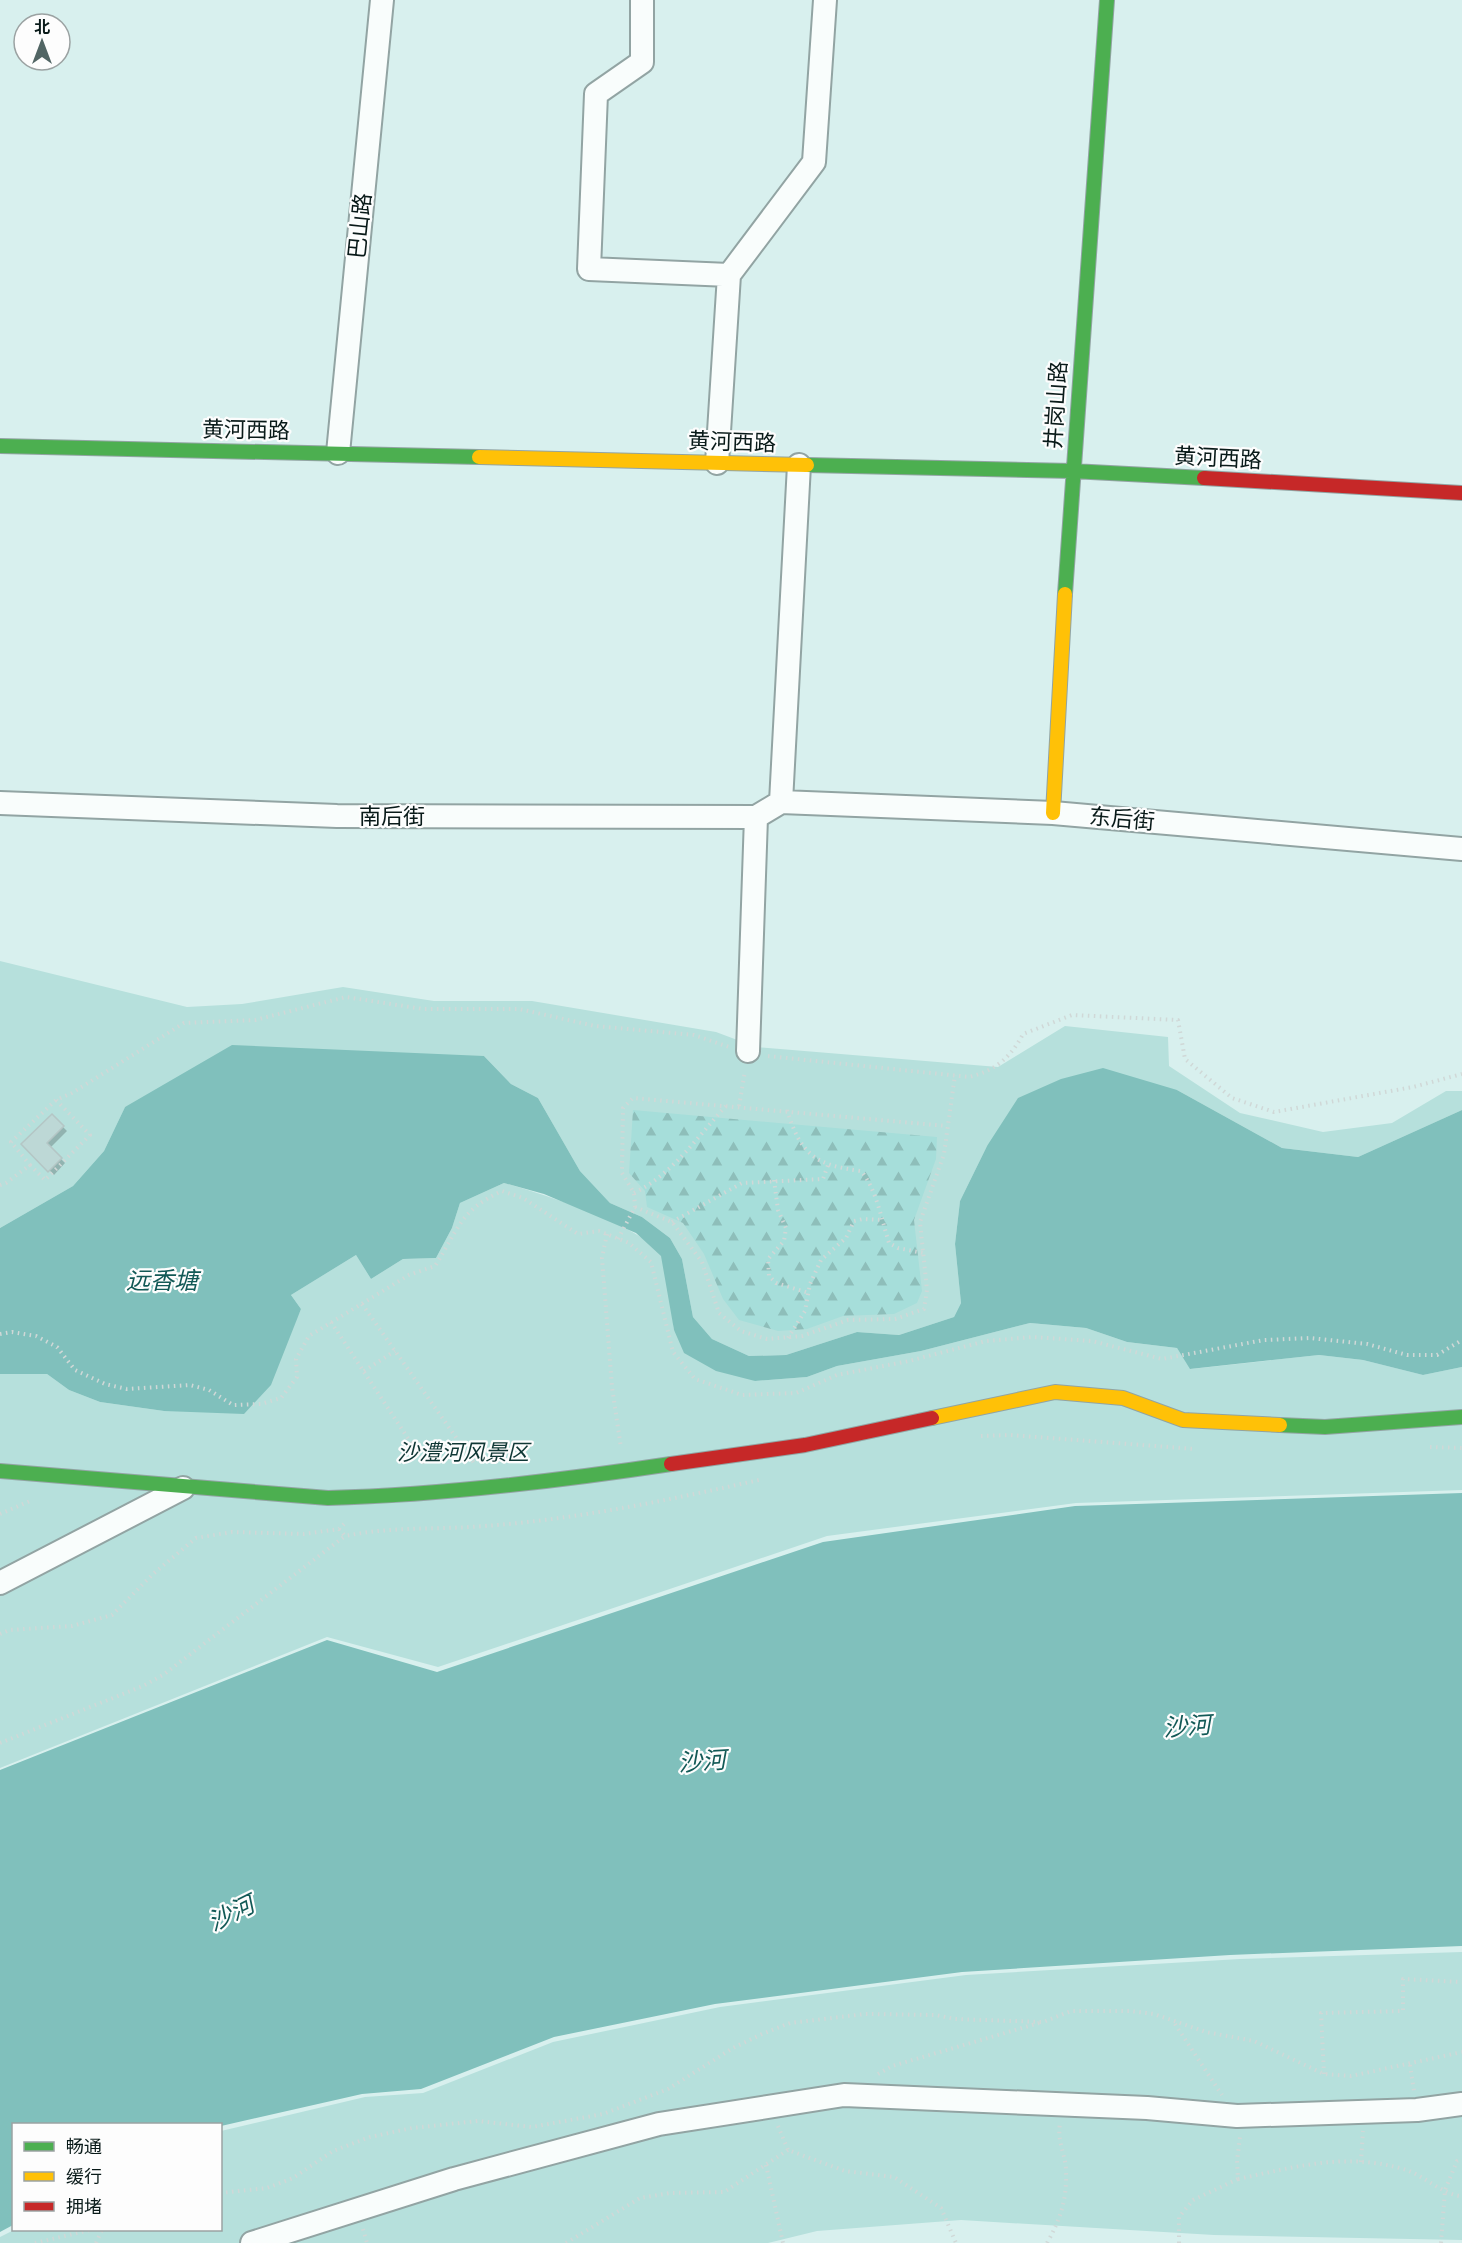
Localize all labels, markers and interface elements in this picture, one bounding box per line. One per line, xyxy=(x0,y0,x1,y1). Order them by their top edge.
north arrow xyxy=(12,12,72,72)
text: 北 xyxy=(34,18,50,37)
street label: 巴山路 xyxy=(343,192,377,260)
street label: 井岗山路 xyxy=(1039,360,1073,450)
street label: 黄河西路 xyxy=(202,416,290,444)
street label: 黄河西路 xyxy=(688,427,776,457)
street label: 黄河西路 xyxy=(1173,442,1263,474)
street label: 南后街 xyxy=(359,803,425,830)
street label: 东后街 xyxy=(1088,803,1156,835)
water label: 远香塘 xyxy=(126,1266,202,1295)
park label: 沙澧河风景区 xyxy=(397,1439,532,1466)
water label: 沙河 xyxy=(1162,1710,1216,1742)
water label: 沙河 xyxy=(677,1745,731,1777)
water label: 沙河 xyxy=(203,1888,263,1937)
legend xyxy=(12,2123,222,2231)
text: 畅通 xyxy=(66,2136,102,2158)
text: 缓行 xyxy=(66,2166,102,2188)
text: 拥堵 xyxy=(66,2196,102,2218)

